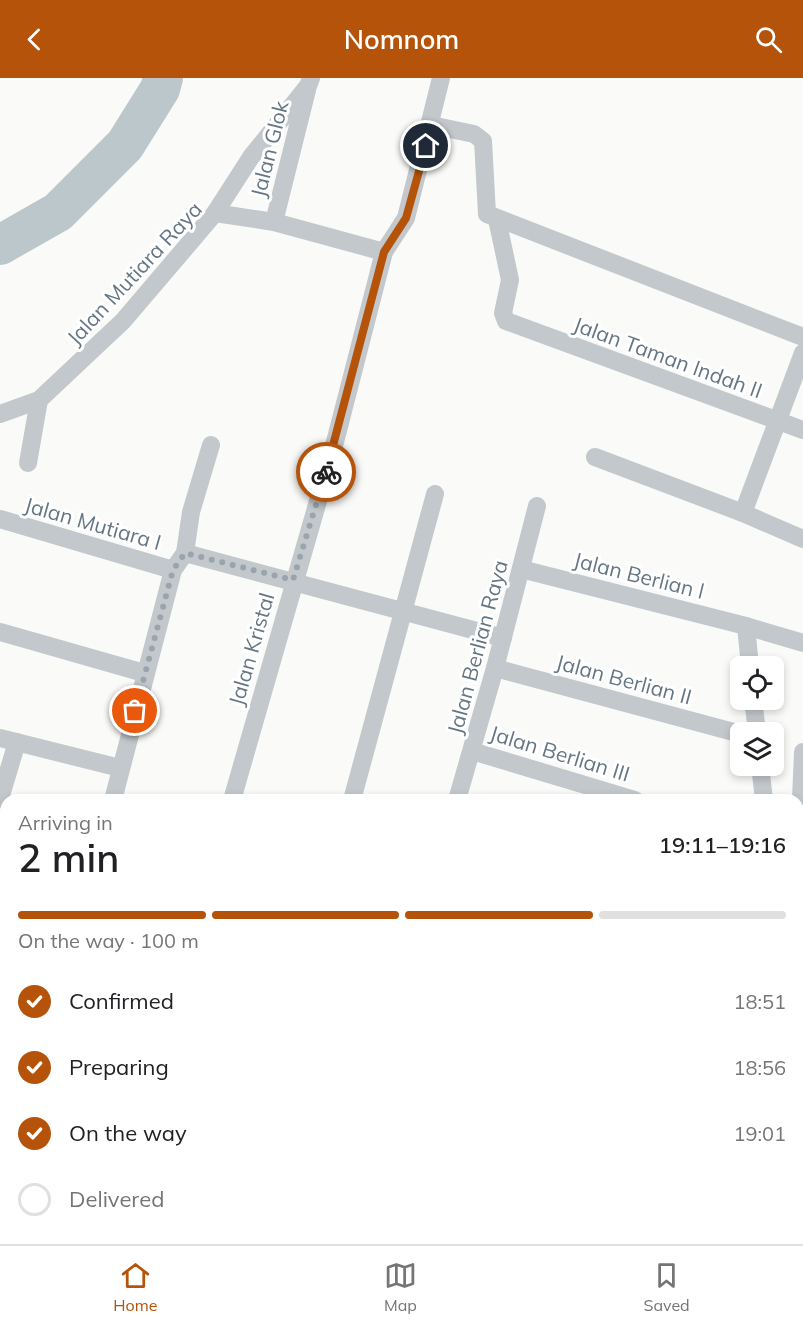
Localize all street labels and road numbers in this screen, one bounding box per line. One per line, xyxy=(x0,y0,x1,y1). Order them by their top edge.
street label: Jalan Glok xyxy=(245,98,294,200)
street label: Jalan Mutiara Raya xyxy=(61,196,207,350)
street label: Jalan Taman Indah II xyxy=(570,311,766,403)
street label: Jalan Mutiara I xyxy=(22,491,164,555)
street label: Jalan Berlian l xyxy=(571,546,707,604)
street label: Jalan Berlian Raya xyxy=(441,557,513,737)
street label: Jalan Kristal xyxy=(223,590,279,708)
street label: Jalan Berlian II xyxy=(553,648,695,710)
street label: Jalan Berlian III xyxy=(487,719,633,787)

